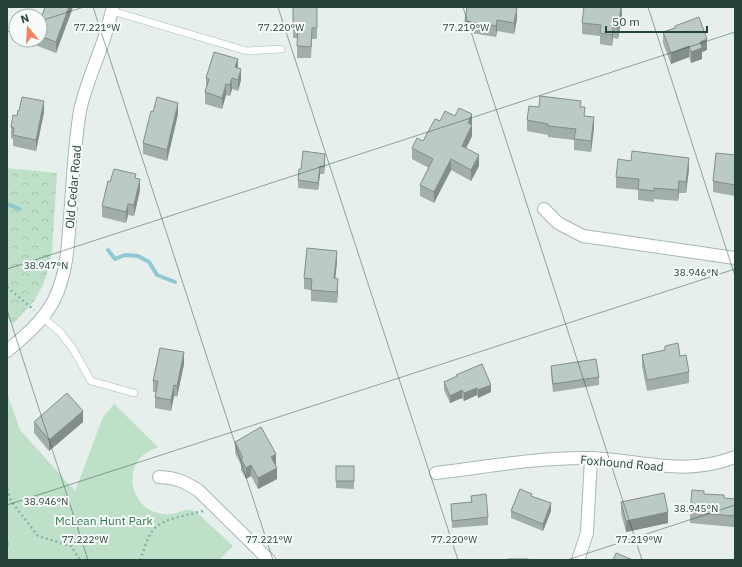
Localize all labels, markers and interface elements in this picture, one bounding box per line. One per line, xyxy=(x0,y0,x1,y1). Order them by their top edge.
north arrow xyxy=(8,8,48,48)
scale bar xyxy=(606,8,707,34)
text: N xyxy=(19,11,31,26)
text: 50 m xyxy=(612,14,640,29)
text: 77.221°W xyxy=(74,21,120,34)
text: 77.220°W xyxy=(258,21,304,34)
text: 77.219°W xyxy=(443,21,489,34)
street label: Old Cedar Road xyxy=(62,145,84,229)
text: 38.947°N xyxy=(24,259,68,272)
text: 38.946°N xyxy=(674,266,718,279)
street label: Foxhound Road xyxy=(580,452,664,474)
text: 38.946°N xyxy=(24,495,68,508)
text: 38.945°N xyxy=(674,502,718,515)
park label: McLean Hunt Park xyxy=(55,513,154,528)
text: 77.222°W xyxy=(62,533,108,546)
text: 77.221°W xyxy=(246,533,292,546)
text: 77.220°W xyxy=(431,533,477,546)
text: 77.219°W xyxy=(616,533,662,546)

